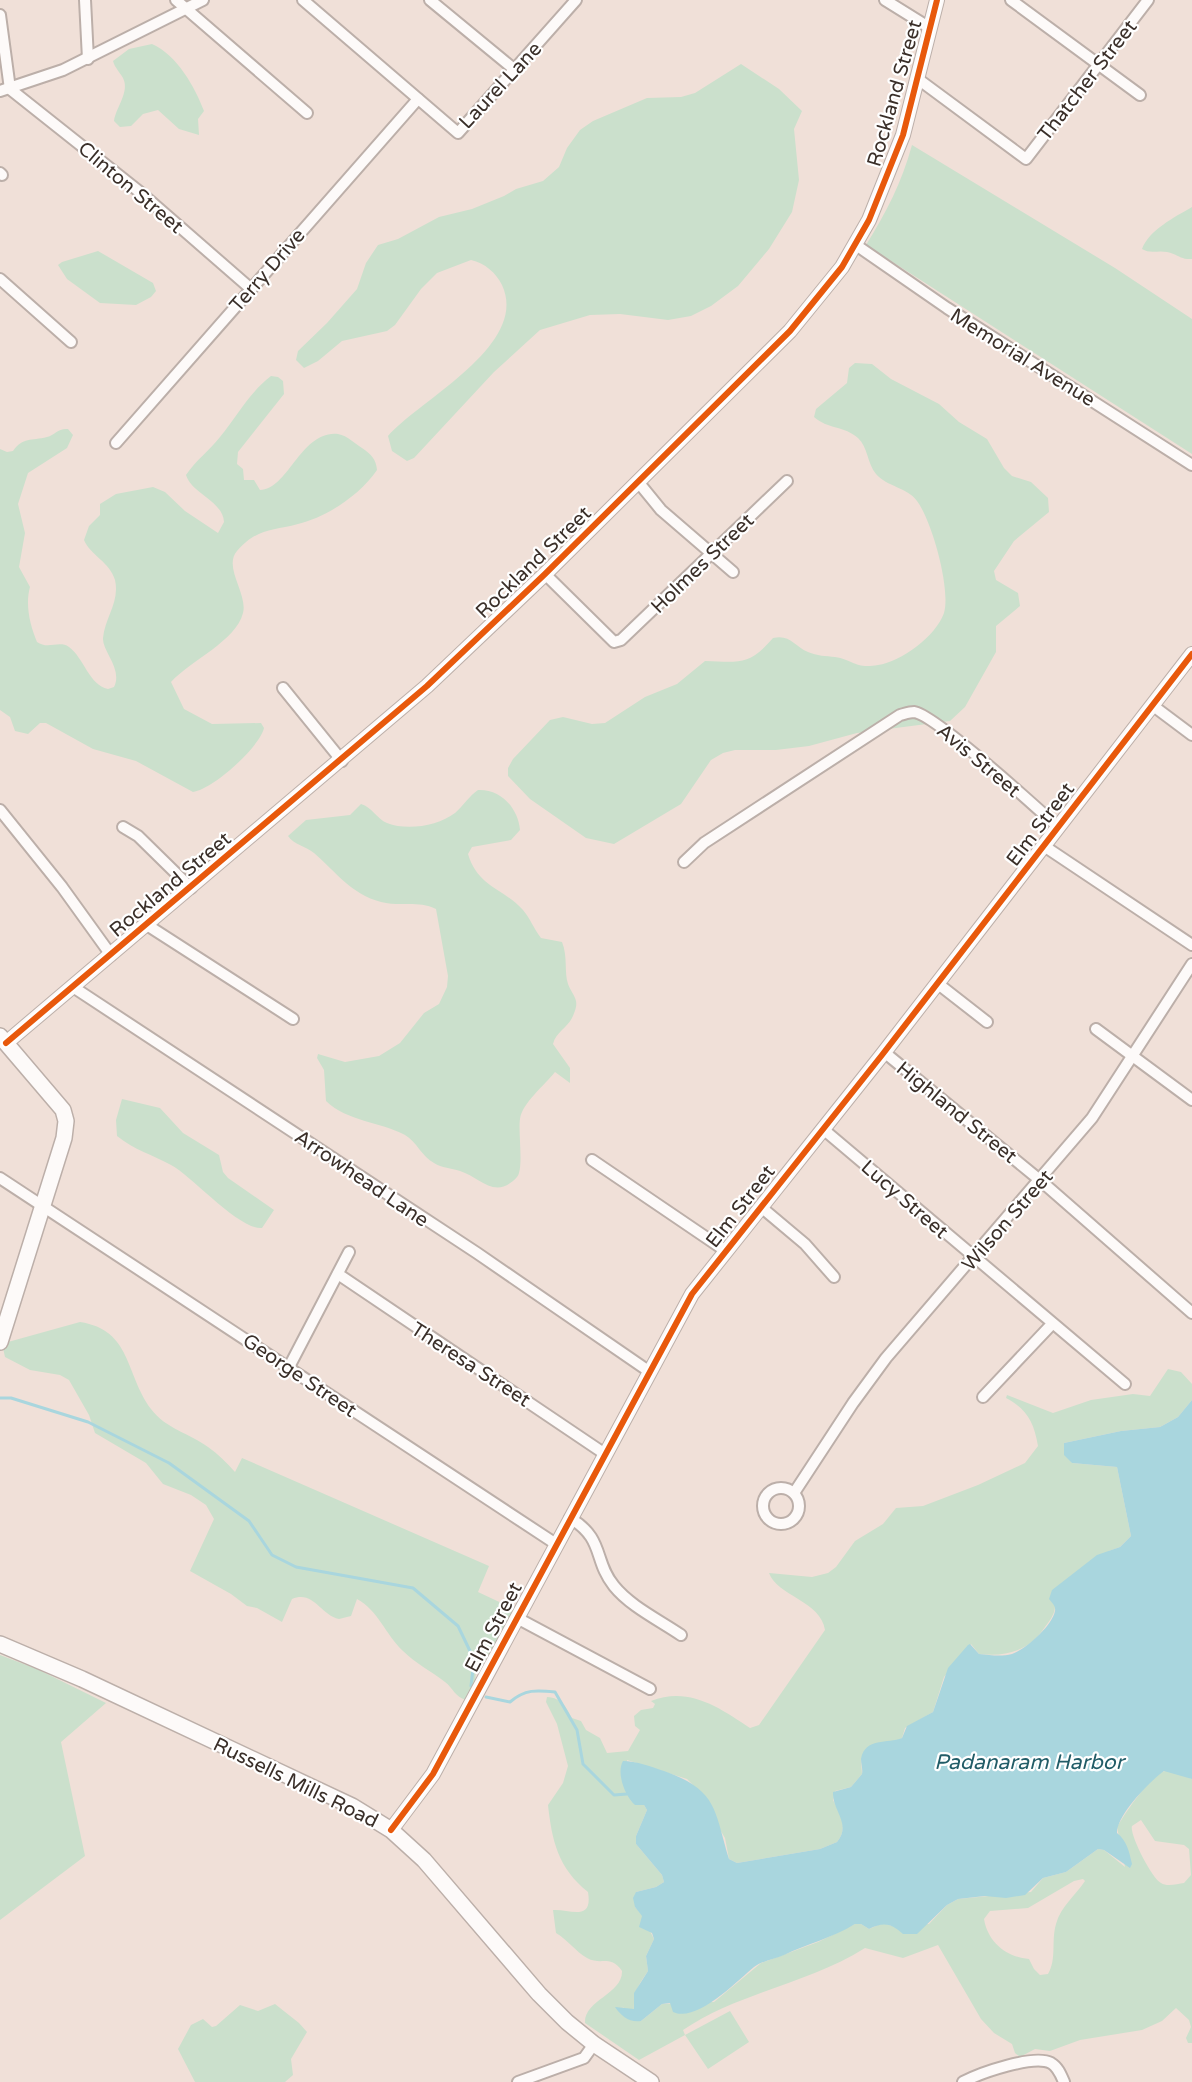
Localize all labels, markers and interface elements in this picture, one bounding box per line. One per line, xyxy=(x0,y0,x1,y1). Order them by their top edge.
street label: Thatcher Street xyxy=(1033,15,1143,146)
street label: Rockland Street xyxy=(863,17,927,169)
street label: Laurel Lane xyxy=(454,37,547,134)
street label: Clinton Street xyxy=(73,137,188,239)
street label: Terry Drive xyxy=(225,224,311,317)
street label: Memorial Avenue xyxy=(945,304,1099,412)
street label: Rockland Street xyxy=(471,501,597,624)
street label: Holmes Street xyxy=(646,508,759,619)
street label: Avis Street xyxy=(932,719,1025,803)
street label: Elm Street xyxy=(1002,778,1080,871)
street label: Rockland Street xyxy=(105,827,237,943)
street label: Highland Street xyxy=(891,1057,1022,1169)
street label: Arrowhead Lane xyxy=(290,1125,433,1233)
street label: Lucy Street xyxy=(856,1155,953,1244)
street label: Elm Street xyxy=(701,1160,781,1253)
street label: Wilson Street xyxy=(957,1165,1058,1276)
street label: Theresa Street xyxy=(406,1317,535,1413)
street label: George Street xyxy=(238,1329,361,1423)
street label: Elm Street xyxy=(460,1578,528,1677)
street label: Russells Mills Road xyxy=(209,1732,382,1833)
water label: Padanaram Harbor xyxy=(934,1750,1127,1775)

